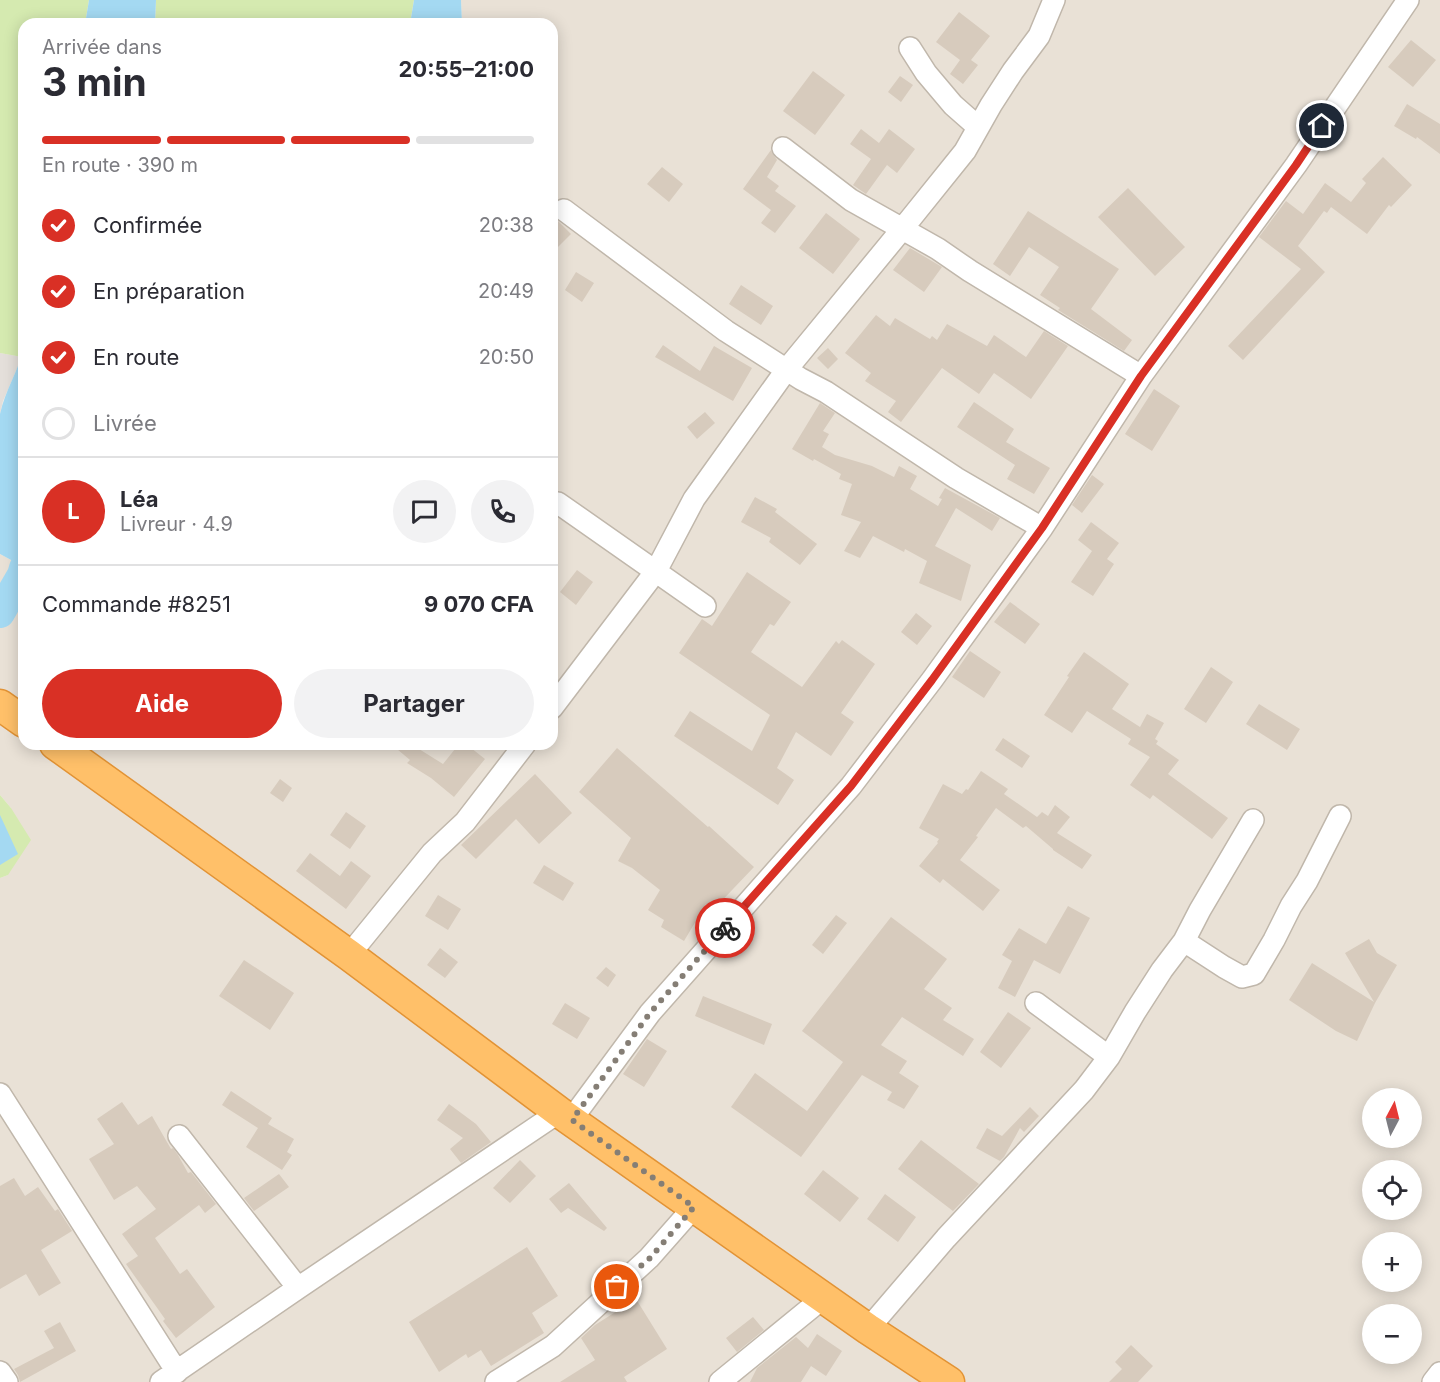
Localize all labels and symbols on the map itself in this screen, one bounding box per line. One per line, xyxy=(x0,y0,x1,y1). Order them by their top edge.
pin xyxy=(1296,100,1347,151)
courier xyxy=(695,898,755,958)
north arrow xyxy=(1362,1088,1422,1148)
pin xyxy=(591,1261,642,1312)

